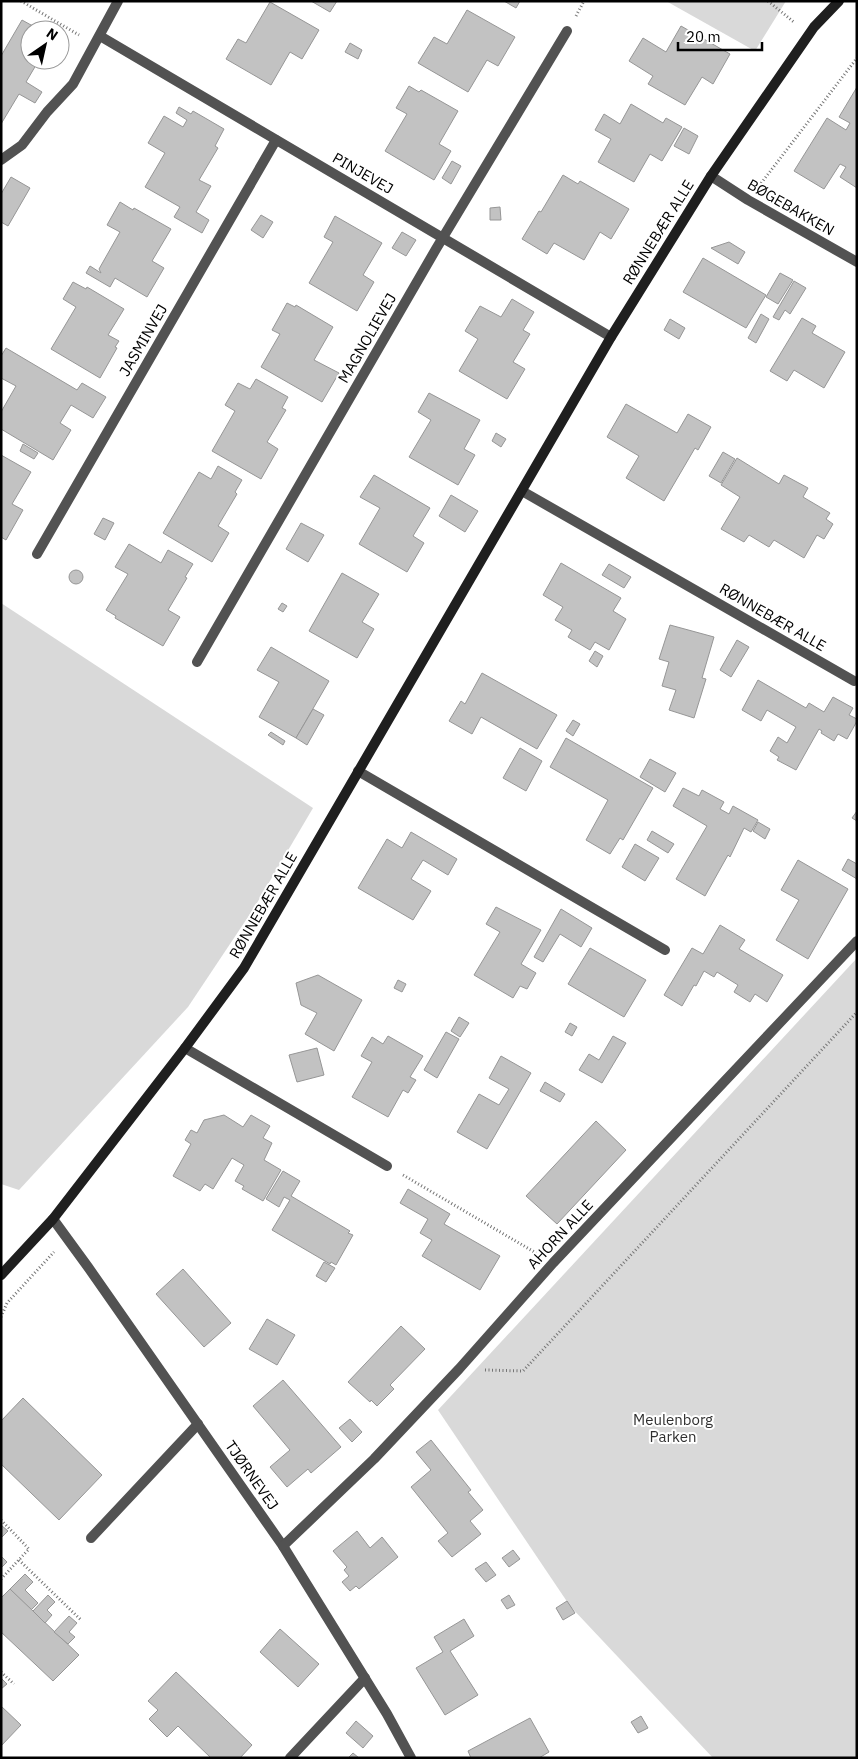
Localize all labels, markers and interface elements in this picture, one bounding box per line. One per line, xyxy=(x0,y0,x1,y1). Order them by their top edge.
north arrow xyxy=(20,20,70,70)
scale bar xyxy=(678,20,762,52)
text: N xyxy=(43,24,62,45)
text: 20 m xyxy=(686,27,721,46)
street label: PINJEVEJ xyxy=(329,148,397,198)
street label: BØGEBAKKEN xyxy=(744,174,838,240)
street label: RØNNEBÆR ALLE xyxy=(618,176,698,288)
street label: MAGNOLIEVEJ xyxy=(334,290,400,386)
street label: JASMINVEJ xyxy=(115,301,171,379)
street label: RØNNEBÆR ALLE xyxy=(716,579,830,655)
street label: RØNNEBÆR ALLE xyxy=(225,848,301,962)
street label: AHORN ALLE xyxy=(523,1195,597,1273)
park label: Meulenborg Parken xyxy=(633,1410,713,1446)
street label: TJØRNEVEJ xyxy=(221,1437,283,1513)

